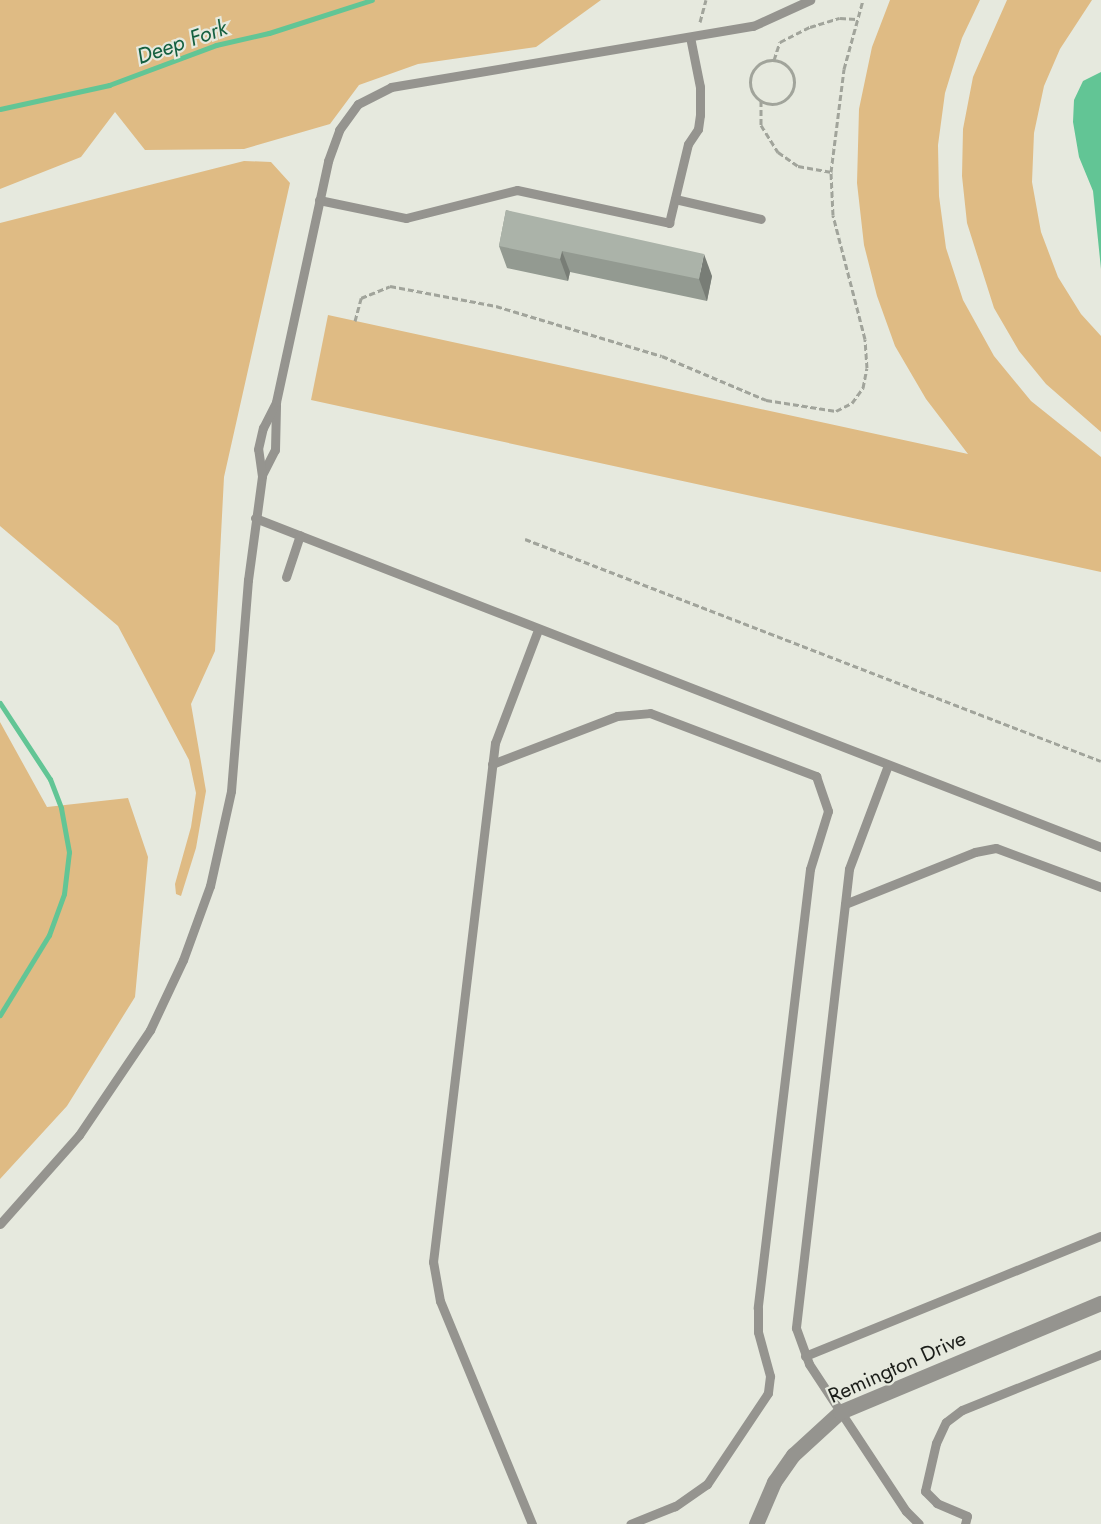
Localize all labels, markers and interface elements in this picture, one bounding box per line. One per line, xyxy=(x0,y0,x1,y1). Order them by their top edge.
water label: Deep Fork xyxy=(133,14,231,70)
street label: Remington Drive xyxy=(824,1325,970,1409)

